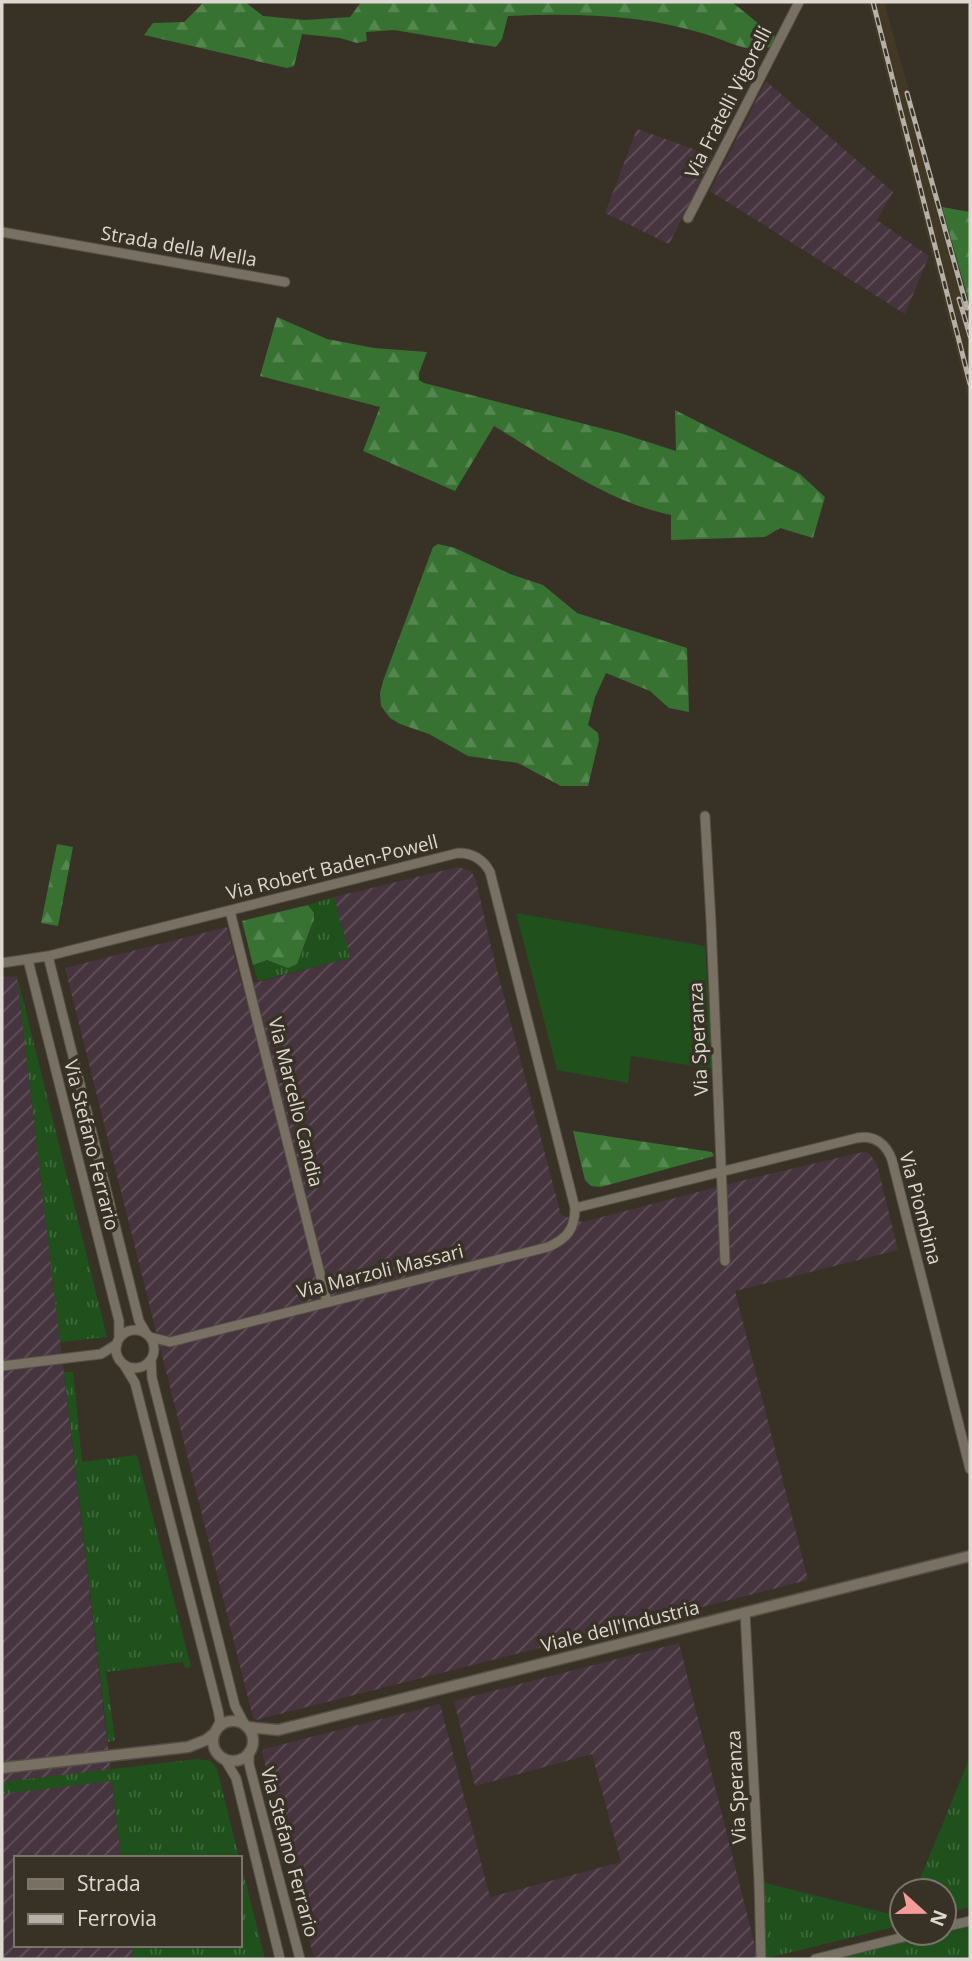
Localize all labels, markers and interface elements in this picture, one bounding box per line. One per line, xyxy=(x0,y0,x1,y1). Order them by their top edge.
street label: Via Fratelli Vigorelli xyxy=(678,22,778,182)
street label: Strada della Mella xyxy=(99,219,259,273)
street label: Via Robert Baden-Powell xyxy=(223,828,441,906)
street label: Via Speranza xyxy=(682,982,714,1096)
street label: Via Marcello Candia xyxy=(262,1014,330,1190)
street label: Via Stefano Ferrario xyxy=(58,1057,126,1233)
street label: Via Piombina xyxy=(893,1149,949,1267)
street label: Via Marzoli Massari xyxy=(294,1238,466,1304)
street label: Viale dell'Industria xyxy=(538,1594,702,1658)
street label: Via Speranza xyxy=(720,1730,752,1844)
street label: Via Stefano Ferrario xyxy=(255,1764,325,1940)
legend xyxy=(14,1856,242,1947)
text: Strada xyxy=(77,1869,141,1897)
north arrow xyxy=(888,1877,958,1947)
text: Ferrovia xyxy=(77,1904,157,1932)
text: N xyxy=(924,1906,954,1930)

